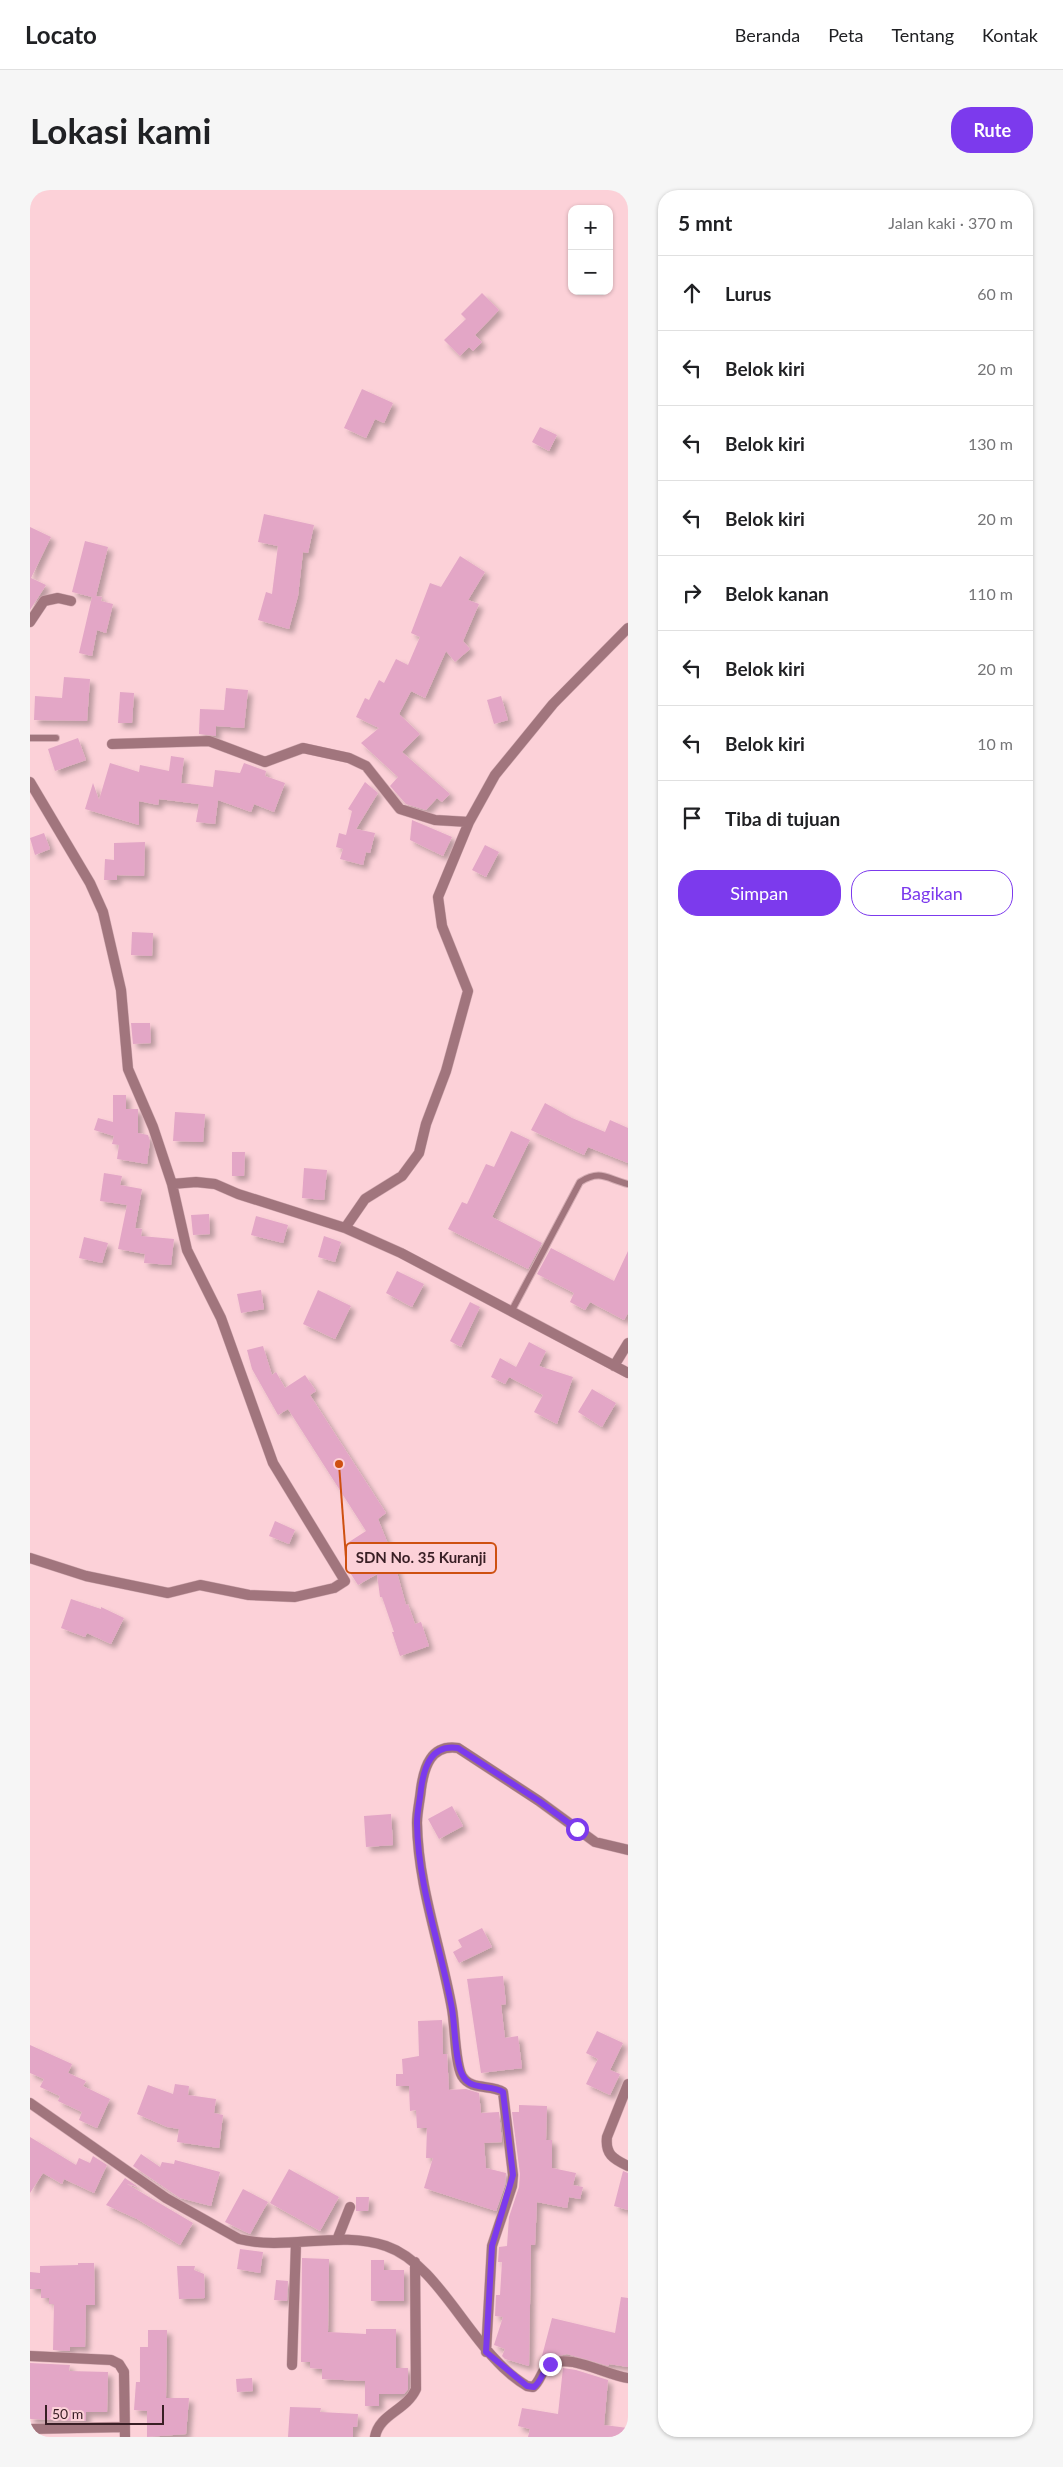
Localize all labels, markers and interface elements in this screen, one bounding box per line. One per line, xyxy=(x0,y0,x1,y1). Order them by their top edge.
text: Locato xyxy=(25,20,97,49)
text: Beranda xyxy=(735,24,800,46)
text: Peta xyxy=(828,24,863,46)
text: Tentang xyxy=(891,24,954,46)
text: Kontak xyxy=(982,24,1038,46)
button: Rute xyxy=(951,107,1033,153)
text: Lokasi kami xyxy=(30,109,211,151)
map controls xyxy=(568,205,613,295)
button: + xyxy=(568,205,613,250)
text: 5 mnt xyxy=(678,210,732,235)
text: Jalan kaki · 370 m xyxy=(888,213,1013,232)
button: − xyxy=(568,250,613,295)
icon: ahead xyxy=(678,279,706,307)
text: Lurus xyxy=(725,282,771,305)
text: 60 m xyxy=(977,284,1013,303)
icon: left xyxy=(678,354,706,382)
text: Belok kiri xyxy=(725,357,805,380)
text: 20 m xyxy=(977,359,1013,378)
icon: left xyxy=(678,429,706,457)
text: Belok kiri xyxy=(725,432,805,455)
text: 130 m xyxy=(968,434,1013,453)
icon: left xyxy=(678,504,706,532)
text: Belok kiri xyxy=(725,507,805,530)
text: 20 m xyxy=(977,509,1013,528)
icon: right xyxy=(678,579,706,607)
text: Belok kanan xyxy=(725,582,829,605)
text: 110 m xyxy=(968,584,1013,603)
icon: left xyxy=(678,654,706,682)
text: Belok kiri xyxy=(725,657,805,680)
text: 20 m xyxy=(977,659,1013,678)
icon: left xyxy=(678,729,706,757)
text: Belok kiri xyxy=(725,732,805,755)
text: 10 m xyxy=(977,734,1013,753)
icon: arrive xyxy=(678,804,706,832)
text: Tiba di tujuan xyxy=(725,807,840,830)
button: Simpan xyxy=(678,870,841,916)
button: Bagikan xyxy=(851,870,1013,916)
callout: SDN No. 35 Kuranji xyxy=(346,1543,496,1573)
text: SDN No. 35 Kuranji xyxy=(356,1548,486,1566)
route start xyxy=(566,1818,589,1841)
route end xyxy=(539,2353,562,2376)
scale bar xyxy=(45,2402,164,2425)
text: 50 m xyxy=(52,2405,83,2422)

